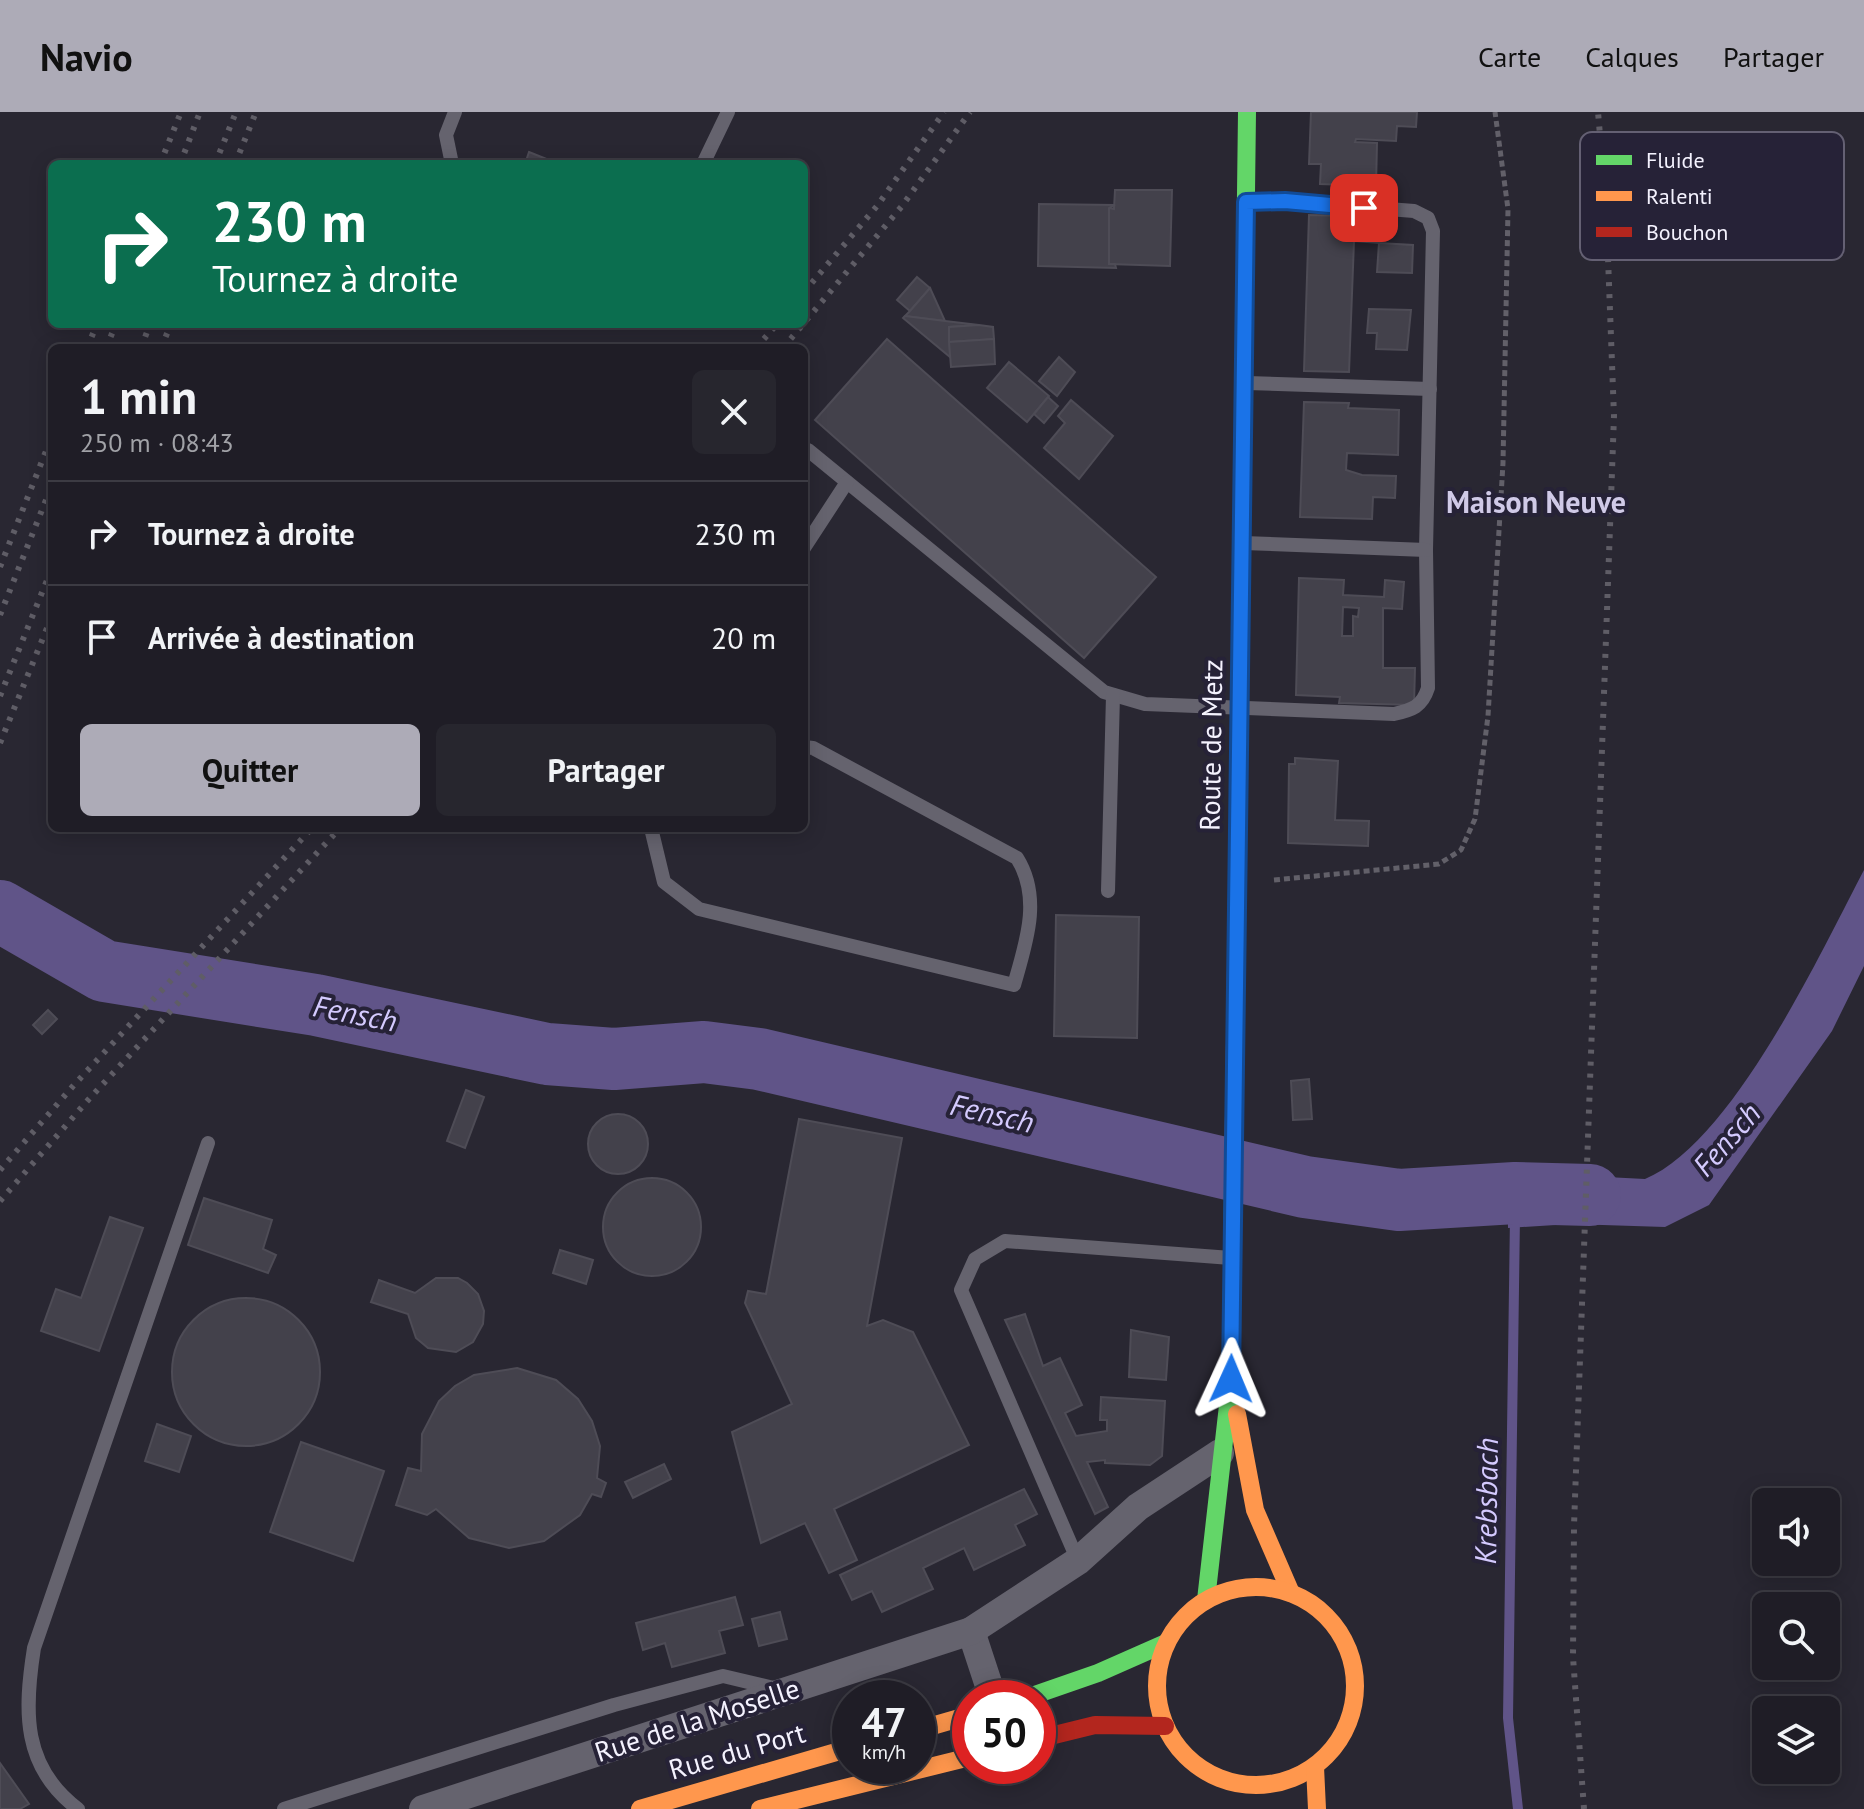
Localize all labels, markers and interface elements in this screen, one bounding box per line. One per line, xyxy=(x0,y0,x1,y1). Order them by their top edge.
text: Navio xyxy=(40,32,133,81)
text: Carte xyxy=(1478,38,1541,75)
text: Calques xyxy=(1585,38,1679,75)
text: Partager xyxy=(1723,38,1824,75)
legend xyxy=(1580,132,1844,260)
text: Fluide xyxy=(1646,146,1705,174)
pin xyxy=(1330,174,1398,242)
text: Ralenti xyxy=(1646,182,1713,210)
text: 230 m xyxy=(212,185,367,257)
icon: arrive xyxy=(1342,186,1386,230)
icon: right xyxy=(80,192,184,296)
text: Bouchon xyxy=(1646,218,1728,246)
text: Tournez à droite xyxy=(212,255,459,302)
text: 1 min xyxy=(80,365,197,427)
button: close xyxy=(692,370,776,454)
text: 250 m · 08:43 xyxy=(80,426,234,459)
district label: Maison Neuve xyxy=(1446,482,1626,521)
icon: right xyxy=(80,511,124,555)
text: Tournez à droite xyxy=(148,514,355,553)
text: 230 m xyxy=(695,514,776,553)
icon: arrive xyxy=(80,615,124,659)
text: Arrivée à destination xyxy=(148,618,415,657)
text: 20 m xyxy=(711,618,776,657)
street label: Route de Metz xyxy=(1191,659,1230,831)
button: Quitter xyxy=(80,724,420,816)
button: Partager xyxy=(436,724,776,816)
water label: Fensch xyxy=(310,985,401,1040)
water label: Fensch xyxy=(947,1084,1038,1141)
water label: Fensch xyxy=(1683,1094,1768,1184)
position arrow xyxy=(1189,1337,1273,1421)
water label: Krebsbach xyxy=(1465,1437,1506,1565)
map controls xyxy=(1752,1488,1840,1784)
button: sound xyxy=(1752,1488,1840,1576)
button: search xyxy=(1752,1592,1840,1680)
street label: Rue de la Moselle xyxy=(590,1669,804,1770)
speed limit sign: 50 xyxy=(952,1680,1056,1784)
text: 47 xyxy=(861,1696,907,1748)
button: layers xyxy=(1752,1696,1840,1784)
street label: Rue du Port xyxy=(664,1713,810,1788)
text: km/h xyxy=(862,1739,906,1765)

